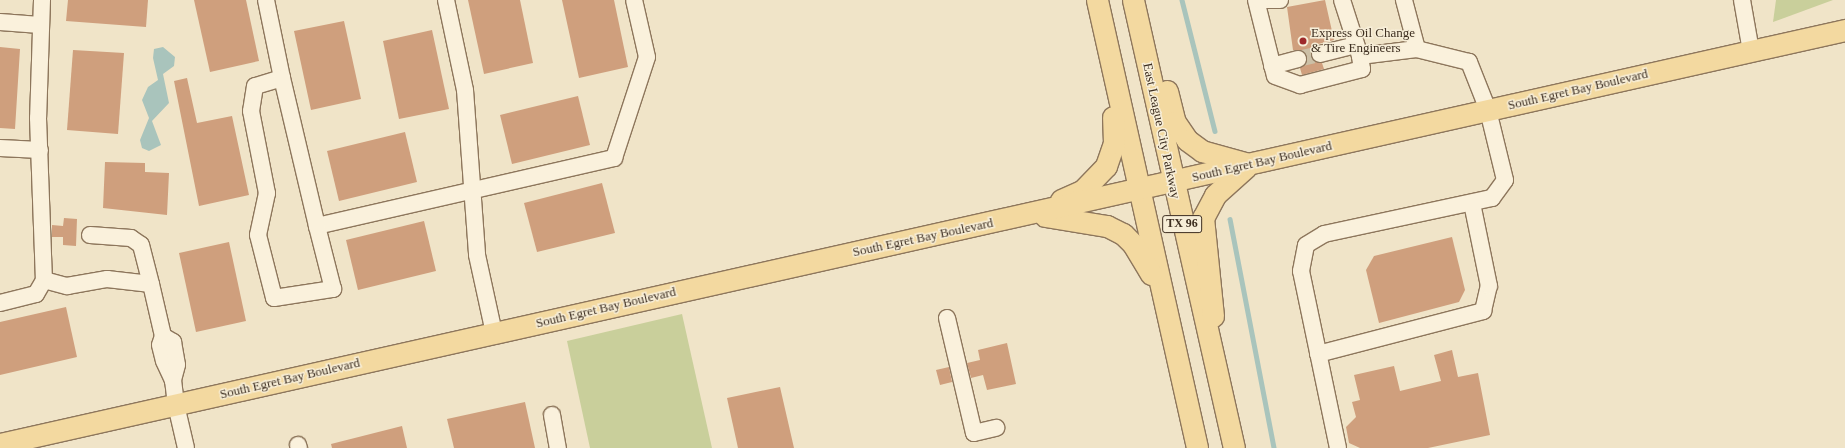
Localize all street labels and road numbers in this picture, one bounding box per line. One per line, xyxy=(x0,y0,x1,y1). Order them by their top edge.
street label: East League City Parkway xyxy=(1139,62,1183,200)
street label: South Egret Bay Boulevard xyxy=(1506,66,1650,114)
street label: South Egret Bay Boulevard xyxy=(1190,138,1334,186)
road number: TX 96 xyxy=(1162,214,1202,234)
street label: South Egret Bay Boulevard xyxy=(851,215,995,261)
street label: South Egret Bay Boulevard xyxy=(534,284,678,332)
street label: South Egret Bay Boulevard xyxy=(218,355,362,403)

